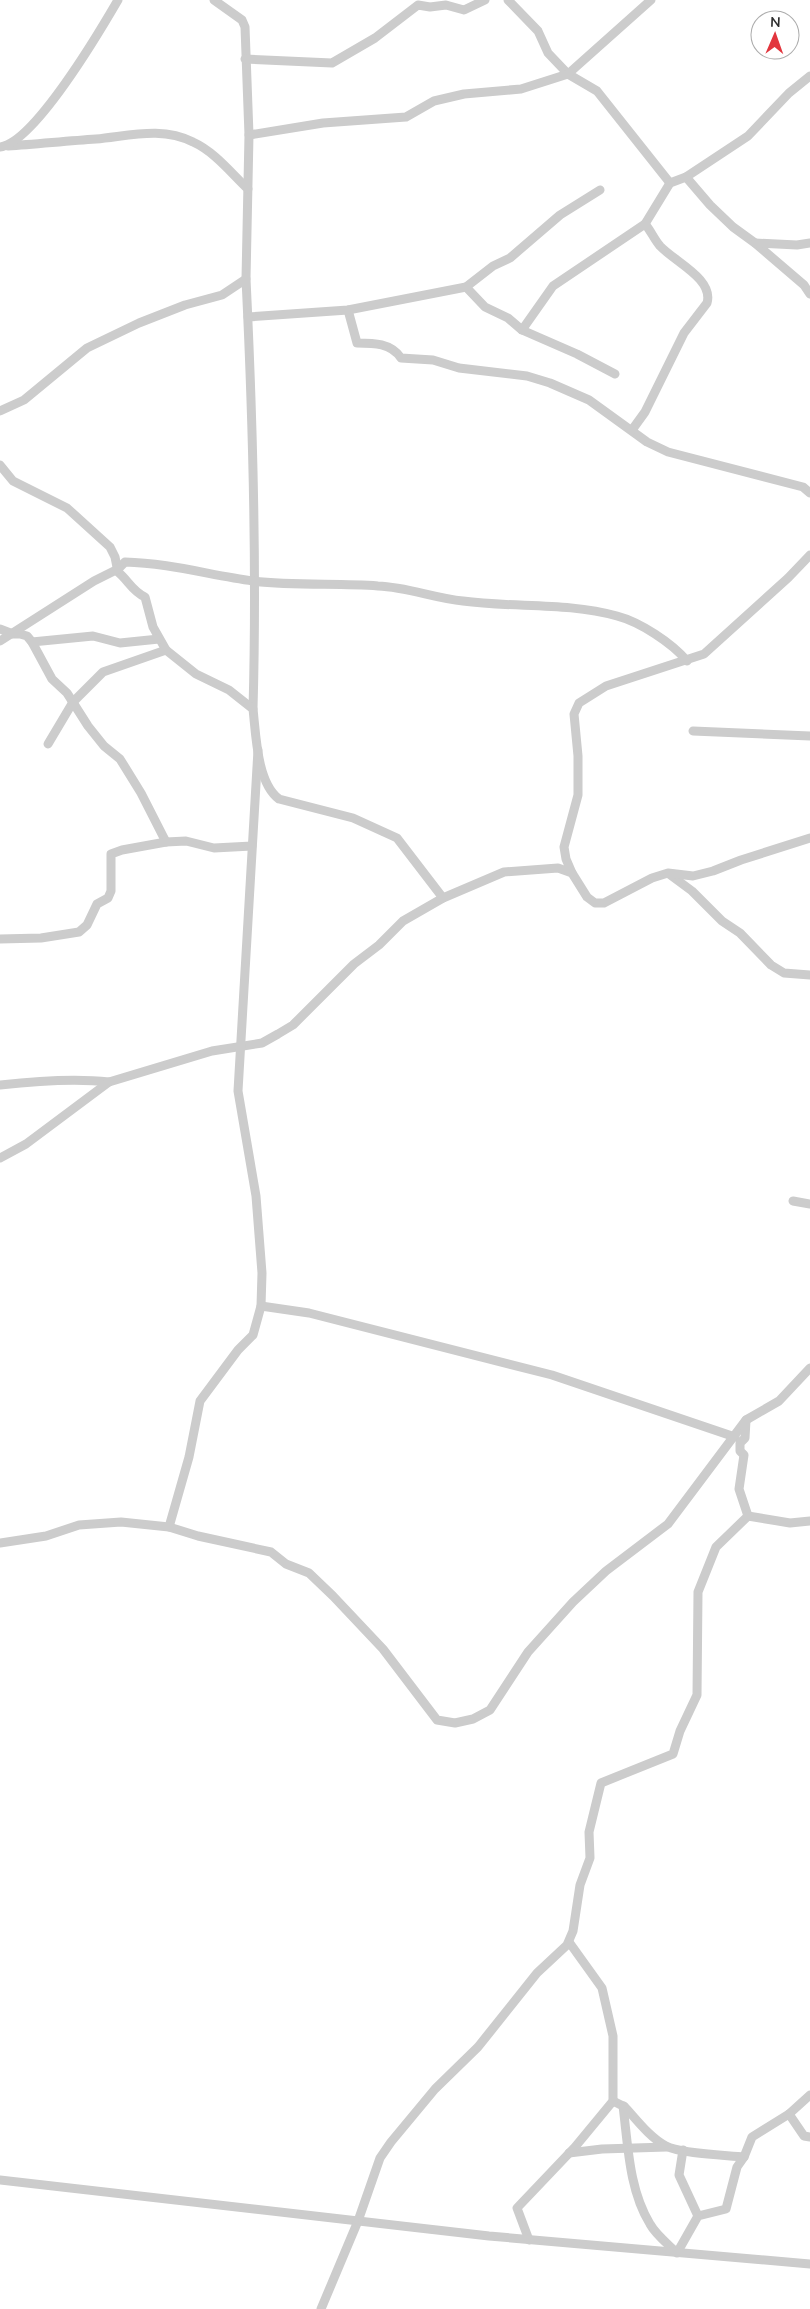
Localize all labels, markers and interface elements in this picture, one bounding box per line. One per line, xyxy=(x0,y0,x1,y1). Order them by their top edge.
north arrow xyxy=(750,10,800,60)
text: N xyxy=(770,13,781,32)

